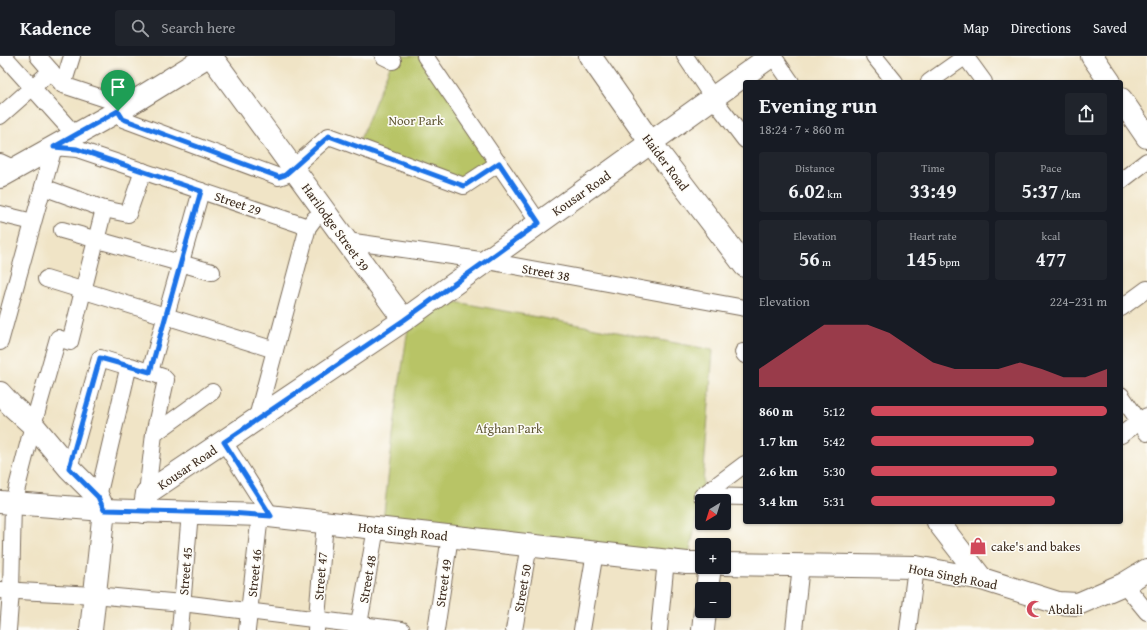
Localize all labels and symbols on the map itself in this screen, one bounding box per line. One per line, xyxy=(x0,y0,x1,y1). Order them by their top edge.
pin xyxy=(101,70,135,111)
park label: Noor Park xyxy=(388,111,444,130)
street label: Haider Road xyxy=(638,130,693,195)
street label: Kousar Road xyxy=(548,166,615,221)
street label: Harilodge Street 39 xyxy=(297,179,374,275)
street label: Street 29 xyxy=(212,187,264,220)
street label: Street 38 xyxy=(520,259,571,286)
park label: Afghan Park xyxy=(475,419,543,438)
street label: Kousar Road xyxy=(154,440,221,494)
north arrow xyxy=(695,494,731,530)
street label: Hota Singh Road xyxy=(357,517,449,546)
shop icon: cake's and bakes xyxy=(968,536,988,556)
place label: cake's and bakes xyxy=(991,537,1080,556)
street label: Street 45 xyxy=(174,546,197,596)
street label: Street 46 xyxy=(243,548,266,598)
street label: Street 47 xyxy=(309,551,332,601)
street label: Street 48 xyxy=(354,554,381,605)
street label: Street 49 xyxy=(431,558,456,608)
street label: Hota Singh Road xyxy=(907,559,999,594)
street label: Street 50 xyxy=(509,563,536,614)
mosque icon: Abdali xyxy=(1025,599,1045,619)
place label: Abdali xyxy=(1048,600,1083,619)

